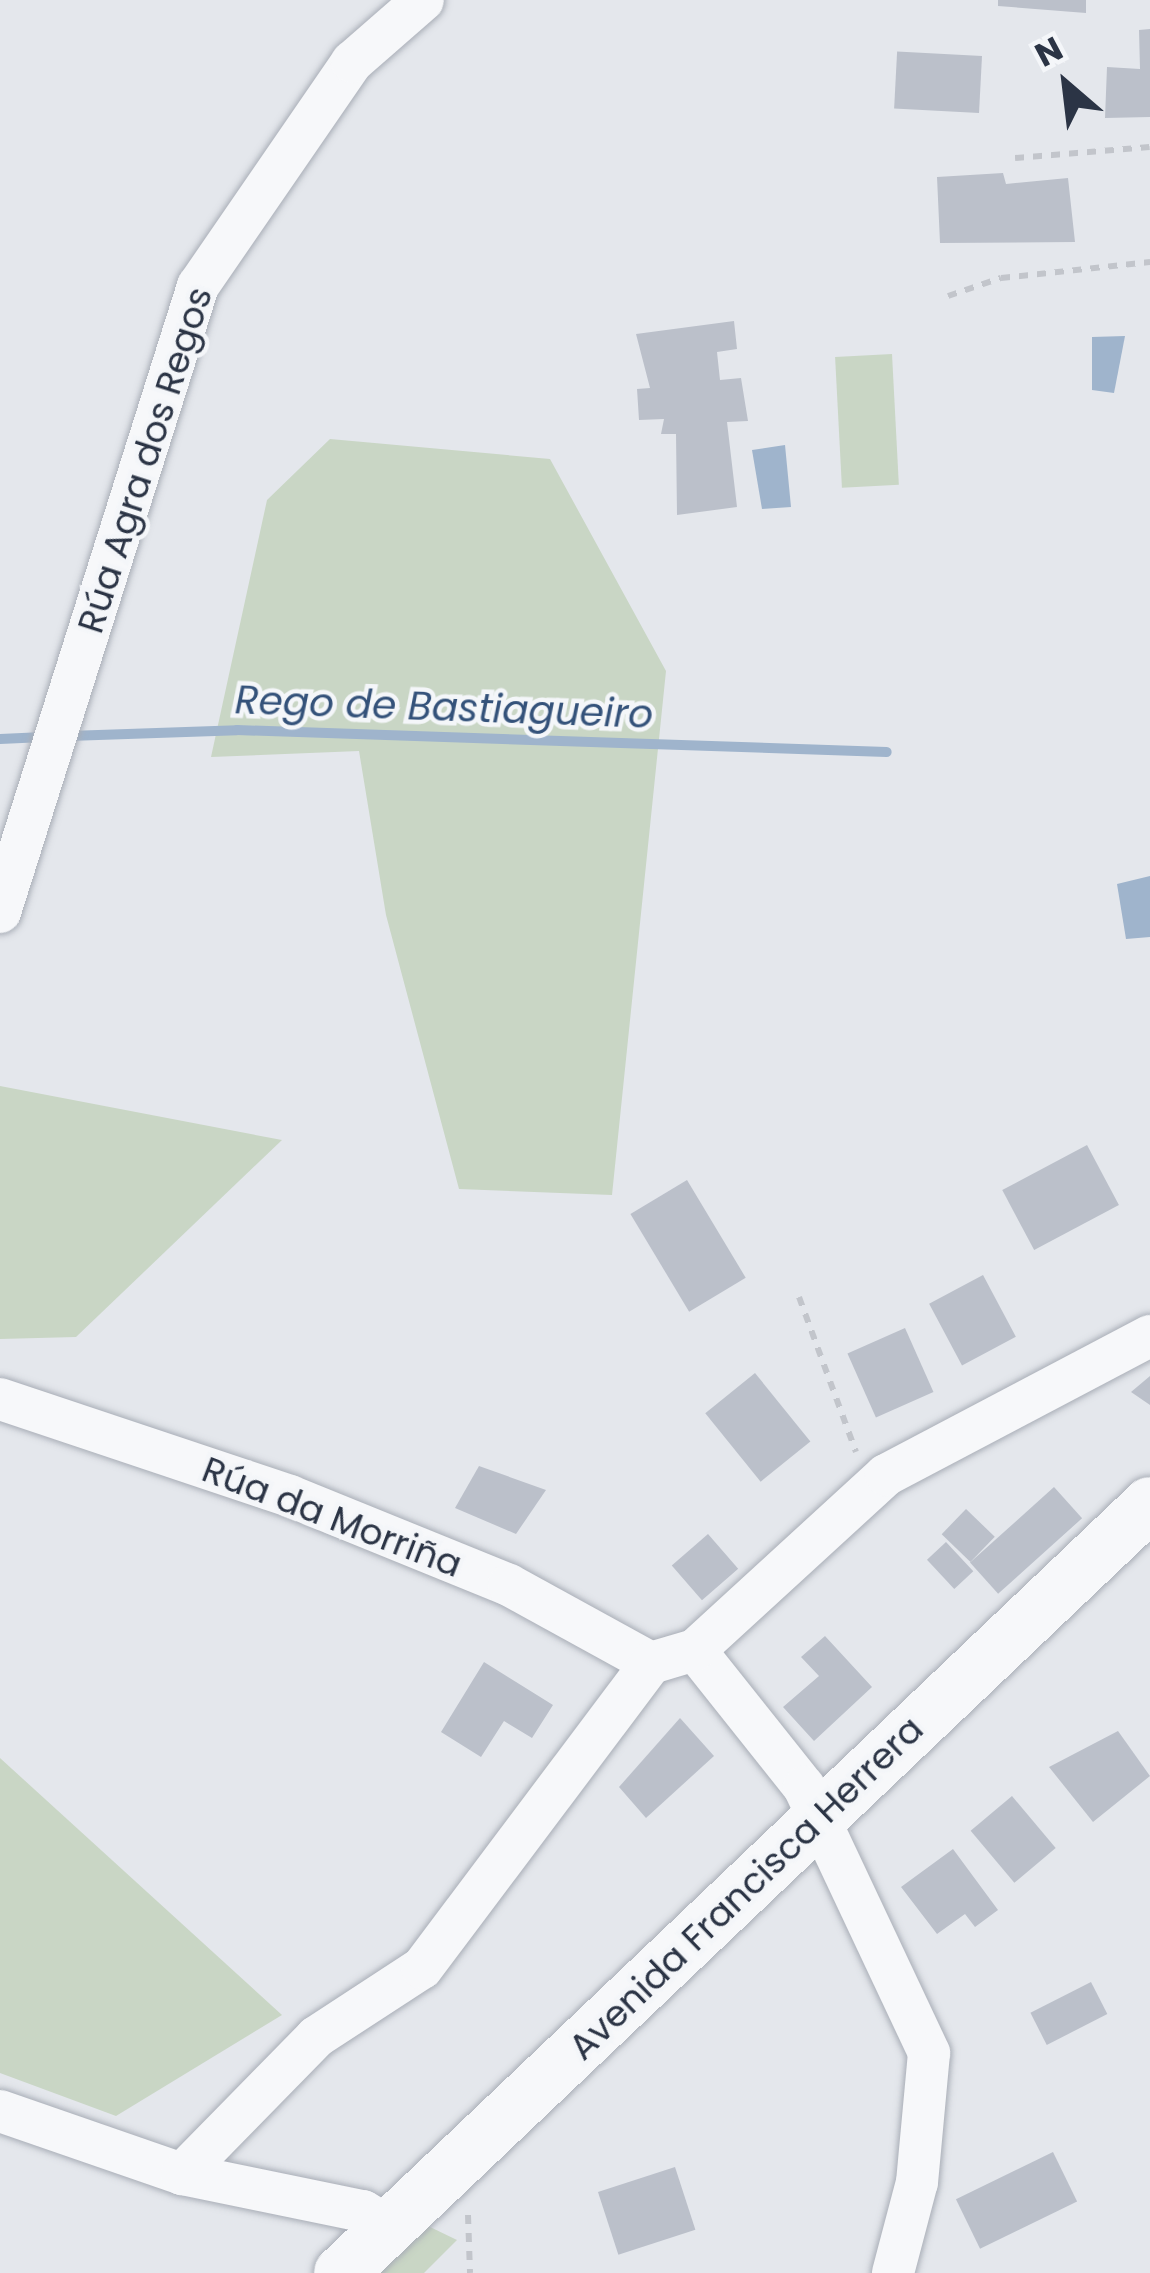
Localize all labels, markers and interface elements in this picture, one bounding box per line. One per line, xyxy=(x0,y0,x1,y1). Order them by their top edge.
north arrow xyxy=(1006,24,1126,144)
text: N xyxy=(1027,25,1071,78)
street label: Rúa Agra dos Regos xyxy=(69,282,221,638)
water label: Rego de Bastiagueiro xyxy=(234,677,654,739)
street label: Rúa da Morriña xyxy=(196,1448,468,1586)
street label: Avenida Francisca Herrera xyxy=(560,1707,932,2069)

